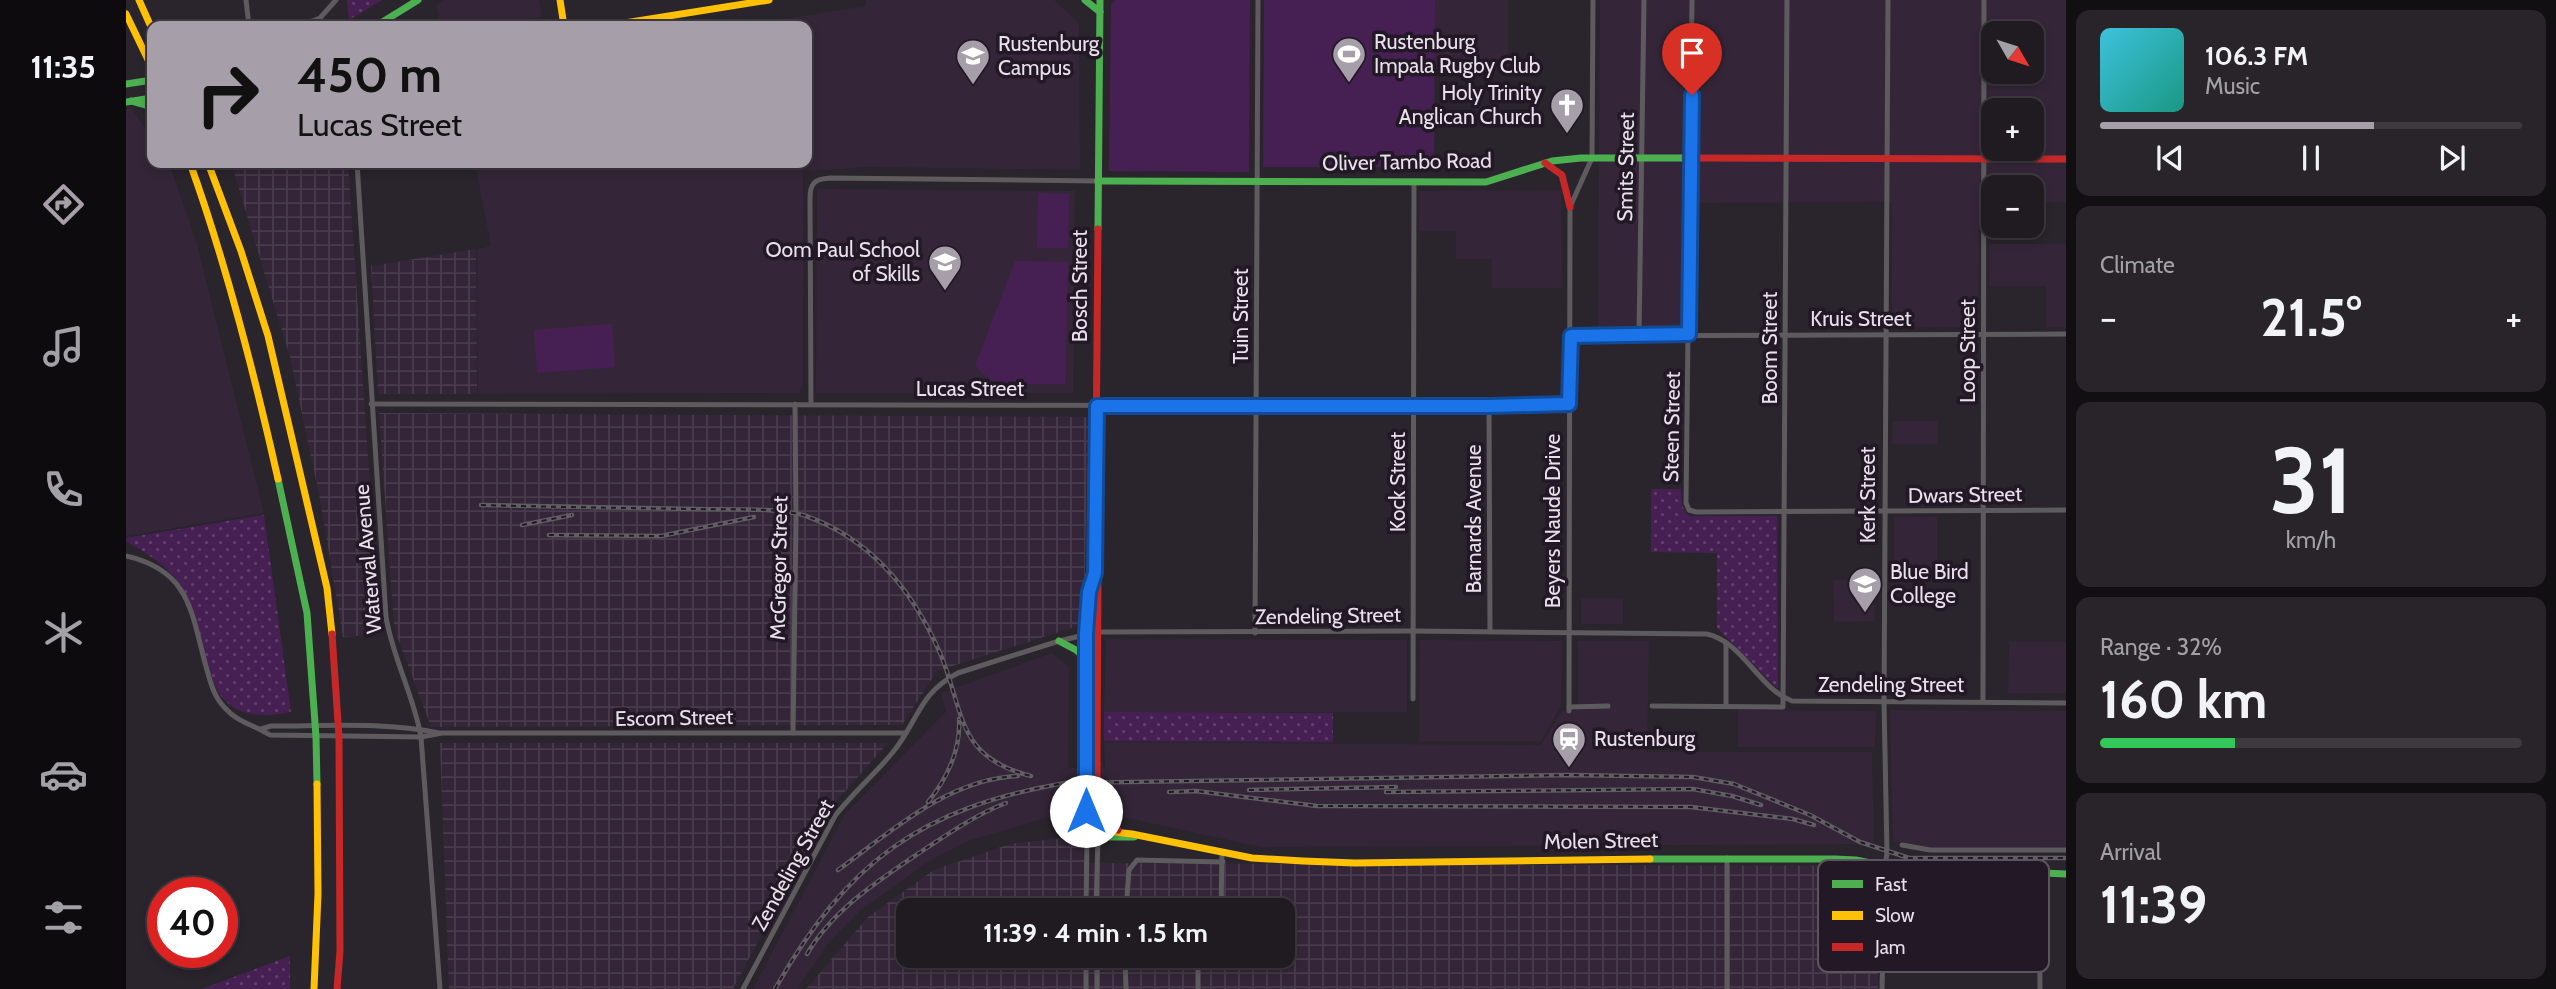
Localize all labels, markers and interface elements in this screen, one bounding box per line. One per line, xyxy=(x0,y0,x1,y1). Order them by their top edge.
north arrow xyxy=(1981,21,2044,84)
map controls xyxy=(1981,21,2044,238)
pin xyxy=(1662,23,1722,95)
place label: Rustenburg Impala Rugby Club xyxy=(1374,29,1540,78)
place label: Rustenburg Campus xyxy=(998,31,1100,80)
icon: arrive xyxy=(1673,34,1711,72)
sports icon: Rustenburg Impala Rugby Club xyxy=(1330,35,1368,84)
school or university icon: Rustenburg Campus xyxy=(954,37,992,86)
text: 106.3 FM xyxy=(2205,40,2308,72)
text: 450 m xyxy=(297,45,442,104)
text: 11:35 xyxy=(30,47,96,86)
icon: right xyxy=(182,49,273,140)
text: Music xyxy=(2205,72,2260,100)
place label: Holy Trinity Anglican Church xyxy=(1399,80,1542,129)
church icon: Holy Trinity Anglican Church xyxy=(1548,86,1586,135)
button: + xyxy=(1981,98,2044,161)
text: Lucas Street xyxy=(297,105,462,144)
street label: Smits Street xyxy=(1612,112,1639,222)
icon: previous xyxy=(2151,139,2189,177)
icon: pause xyxy=(2292,139,2330,177)
icon: next xyxy=(2433,139,2471,177)
street label: Oliver Tambo Road xyxy=(1322,148,1492,175)
button: − xyxy=(1981,175,2044,238)
icon: directions xyxy=(39,180,88,229)
street label: Bosch Street xyxy=(1067,230,1092,342)
place label: Oom Paul School of Skills xyxy=(766,237,920,286)
school or university icon: Oom Paul School of Skills xyxy=(926,243,964,292)
text: Climate xyxy=(2100,251,2175,279)
street label: Tuin Street xyxy=(1228,268,1253,364)
text: 21.5° xyxy=(2260,286,2362,349)
street label: Boom Street xyxy=(1757,292,1782,404)
text: − xyxy=(2100,294,2117,341)
text: + xyxy=(2505,294,2522,341)
street label: Loop Street xyxy=(1955,299,1980,403)
street label: Kruis Street xyxy=(1810,306,1912,331)
icon: music xyxy=(39,322,88,371)
street label: Steen Street xyxy=(1658,371,1685,483)
street label: Lucas Street xyxy=(916,376,1024,401)
text: 31 xyxy=(2270,425,2352,536)
street label: Kock Street xyxy=(1385,432,1410,532)
street label: Beyers Naude Drive xyxy=(1540,434,1565,608)
street label: Barnards Avenue xyxy=(1461,444,1486,594)
street label: Kerk Street xyxy=(1855,447,1880,543)
icon: phone xyxy=(39,465,88,514)
street label: Dwars Street xyxy=(1908,481,2022,508)
street label: Waterval Avenue xyxy=(348,483,386,635)
street label: McGregor Street xyxy=(765,496,792,640)
text: km/h xyxy=(2286,526,2336,554)
place label: Blue Bird College xyxy=(1890,559,1969,608)
school or university icon: Blue Bird College xyxy=(1846,565,1884,614)
street label: Zendeling Street xyxy=(1255,602,1401,629)
icon: climate xyxy=(39,608,88,657)
text: Range · 32% xyxy=(2100,633,2222,661)
text: 160 km xyxy=(2100,668,2267,731)
street label: Zendeling Street xyxy=(1818,672,1964,697)
street label: Escom Street xyxy=(615,704,733,731)
station icon: Rustenburg xyxy=(1550,720,1588,769)
place label: Rustenburg xyxy=(1594,726,1696,751)
icon: car xyxy=(39,750,88,799)
position arrow xyxy=(1049,774,1123,848)
street label: Zendeling Street xyxy=(746,795,839,935)
street label: Molen Street xyxy=(1544,827,1658,854)
text: Arrival xyxy=(2100,838,2161,866)
legend xyxy=(1818,860,2049,972)
text: Fast xyxy=(1875,873,1908,896)
text: 11:39 xyxy=(2100,873,2207,936)
speed limit sign: 40 xyxy=(147,877,238,968)
icon: filters xyxy=(39,893,88,942)
text: Slow xyxy=(1875,904,1915,927)
text: 11:39 · 4 min · 1.5 km xyxy=(983,917,1208,949)
text: Jam xyxy=(1874,936,1905,959)

